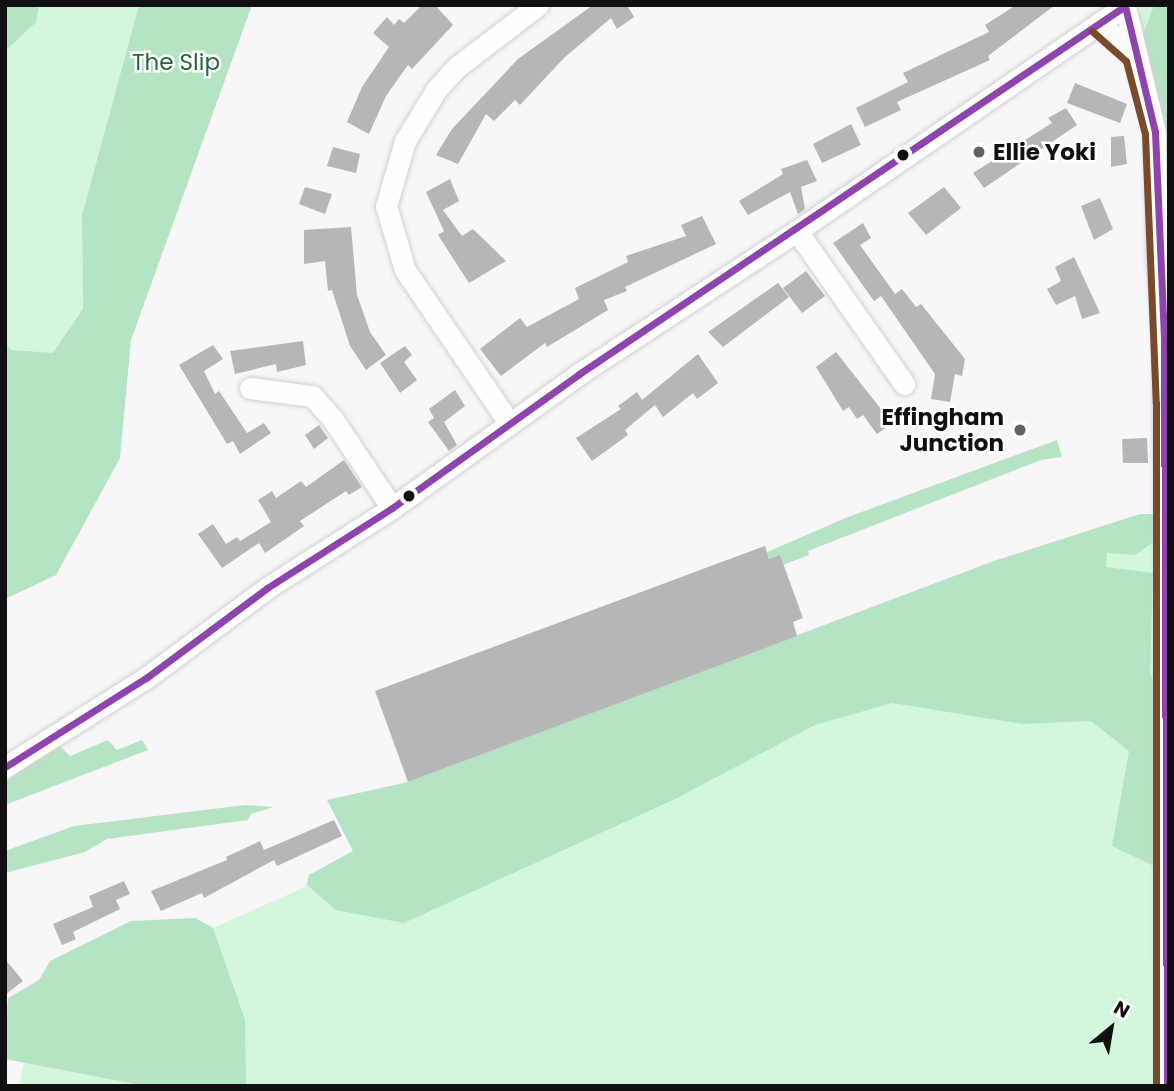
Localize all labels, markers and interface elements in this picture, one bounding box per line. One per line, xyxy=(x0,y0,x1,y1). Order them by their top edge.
park label: The Slip xyxy=(132,48,220,76)
place label: Ellie Yoki xyxy=(993,138,1096,166)
marker: Ellie Yoki xyxy=(971,144,987,160)
unlabelled marker xyxy=(896,148,910,162)
place label: Effingham Junction xyxy=(882,403,1004,457)
marker: Effingham Junction xyxy=(1010,420,1030,440)
unlabelled marker xyxy=(402,489,416,503)
north arrow xyxy=(1076,993,1146,1063)
text: N xyxy=(1109,994,1135,1025)

